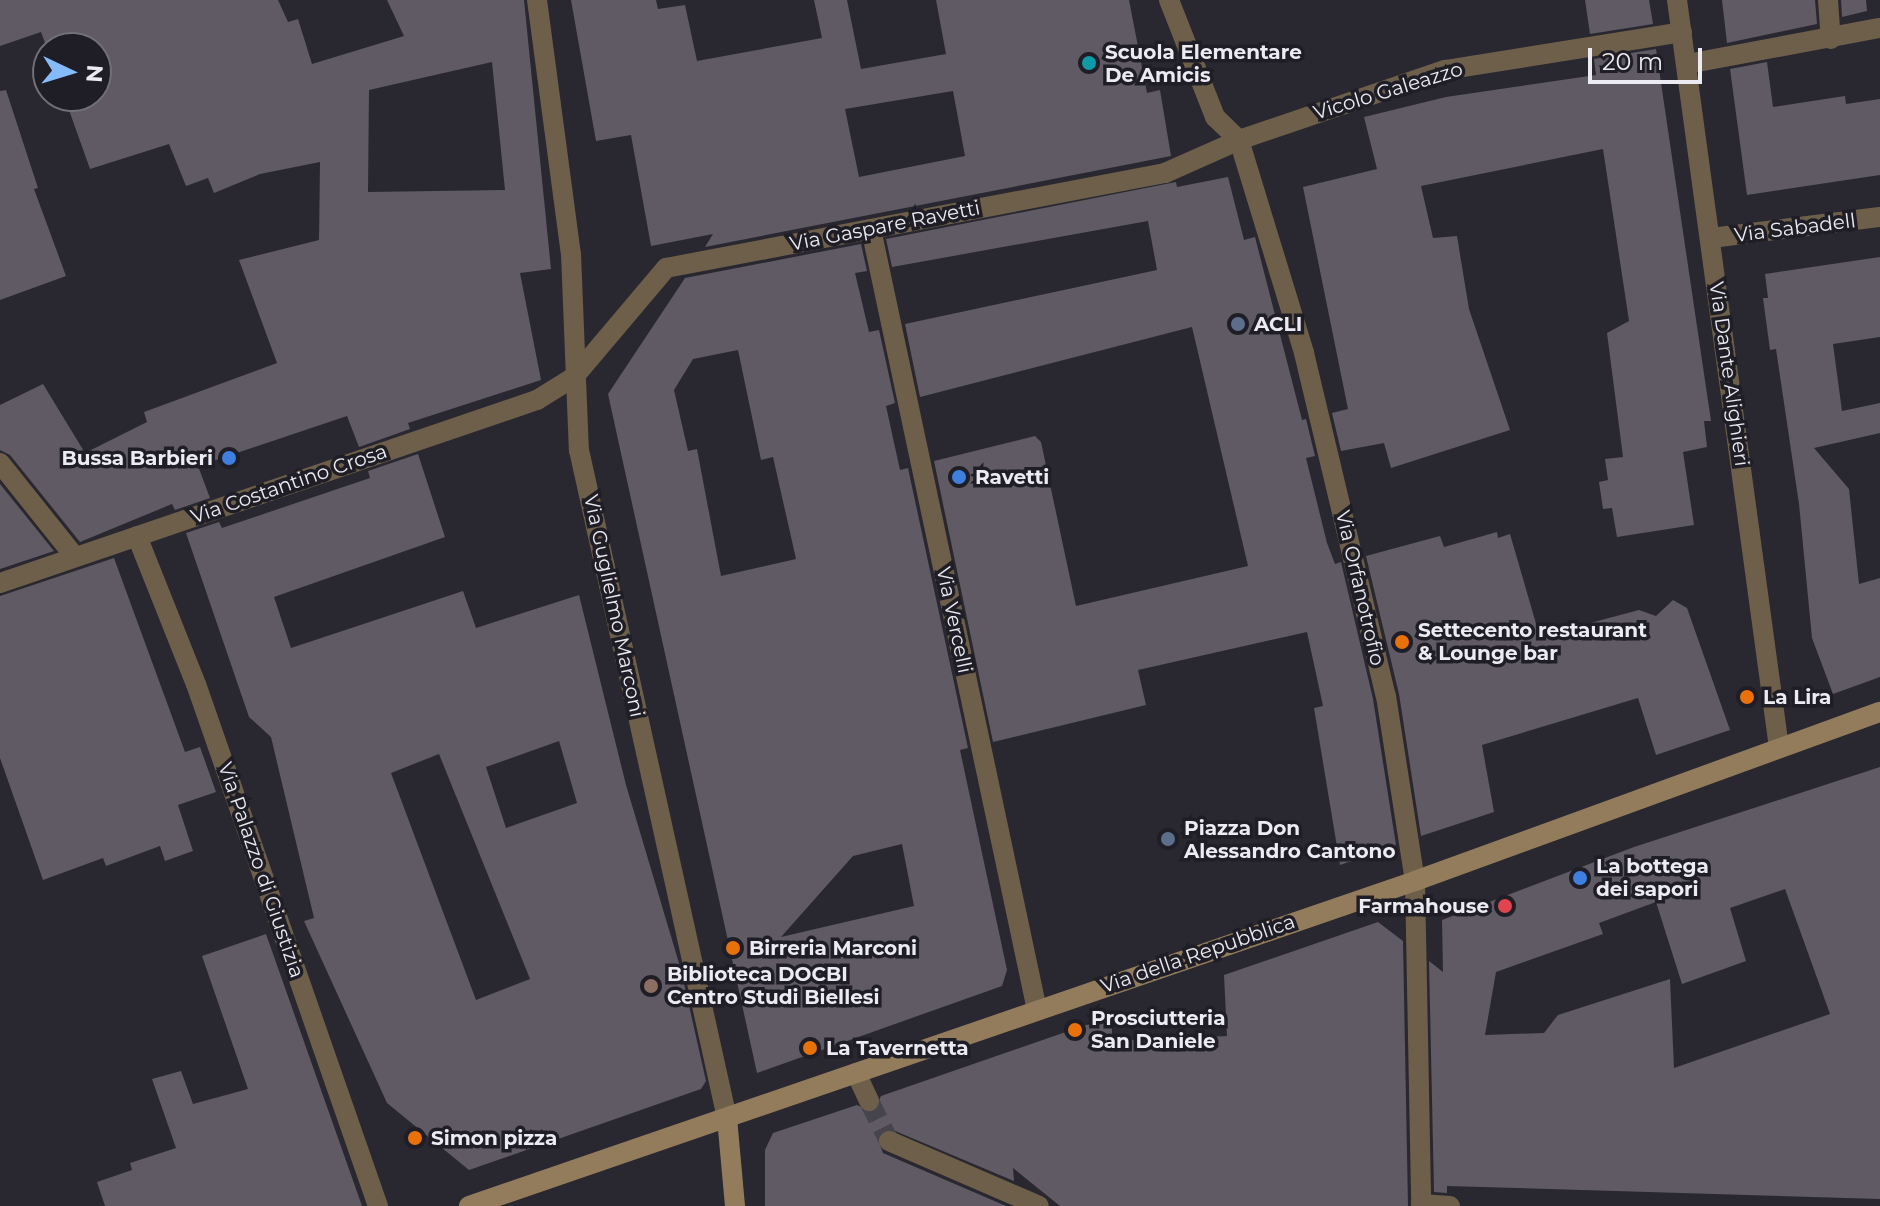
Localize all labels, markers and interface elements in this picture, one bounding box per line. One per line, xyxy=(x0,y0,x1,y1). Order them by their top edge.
north arrow xyxy=(32,32,112,112)
scale bar xyxy=(1592,32,1706,82)
place label: Scuola Elementare De Amicis xyxy=(1105,40,1302,87)
text: 20 m xyxy=(1602,47,1663,76)
marker: Scuola Elementare De Amicis xyxy=(1080,54,1098,72)
street label: Vicolo Galeazzo xyxy=(1310,57,1466,125)
text: N xyxy=(80,64,109,83)
street label: Via Gaspare Ravetti xyxy=(788,196,982,256)
street label: Via Sabadell xyxy=(1733,209,1857,247)
street label: Via Dante Alighieri xyxy=(1704,280,1754,468)
place label: ACLI xyxy=(1254,312,1302,336)
marker: ACLI xyxy=(1229,315,1247,333)
street label: Via Costantino Crosa xyxy=(188,439,390,529)
place label: Bussa Barbieri xyxy=(62,446,213,470)
marker: Bussa Barbieri xyxy=(220,449,238,467)
place label: Ravetti xyxy=(975,465,1049,489)
marker: Ravetti xyxy=(950,468,968,486)
street label: Via Guglielmo Marconi xyxy=(579,492,649,720)
street label: Via Orfanotrofio xyxy=(1330,508,1390,668)
street label: Via Vercelli xyxy=(931,565,977,675)
place label: Settecento restaurant & Lounge bar xyxy=(1418,618,1647,665)
marker: Settecento restaurant & Lounge bar xyxy=(1393,633,1411,651)
place label: La Lira xyxy=(1763,685,1831,709)
marker: La Lira xyxy=(1738,688,1756,706)
street label: Via Palazzo di Giustizia xyxy=(213,759,309,981)
place label: Piazza Don Alessandro Cantono xyxy=(1184,816,1396,863)
marker: Piazza Don Alessandro Cantono xyxy=(1159,830,1177,848)
place label: La bottega dei sapori xyxy=(1596,854,1709,901)
marker: La bottega dei sapori xyxy=(1571,869,1589,887)
place label: Farmahouse xyxy=(1358,894,1489,918)
marker: Farmahouse xyxy=(1496,897,1514,915)
street label: Via della Repubblica xyxy=(1098,909,1298,999)
place label: Birreria Marconi xyxy=(749,936,917,960)
marker: Birreria Marconi xyxy=(724,939,742,957)
place label: Biblioteca DOCBI Centro Studi Biellesi xyxy=(667,962,879,1009)
marker: Biblioteca DOCBI Centro Studi Biellesi xyxy=(642,977,660,995)
place label: Prosciutteria San Daniele xyxy=(1091,1006,1225,1053)
marker: Prosciutteria San Daniele xyxy=(1066,1021,1084,1039)
place label: La Tavernetta xyxy=(826,1036,969,1060)
marker: La Tavernetta xyxy=(801,1039,819,1057)
place label: Simon pizza xyxy=(431,1126,557,1150)
marker: Simon pizza xyxy=(406,1129,424,1147)

